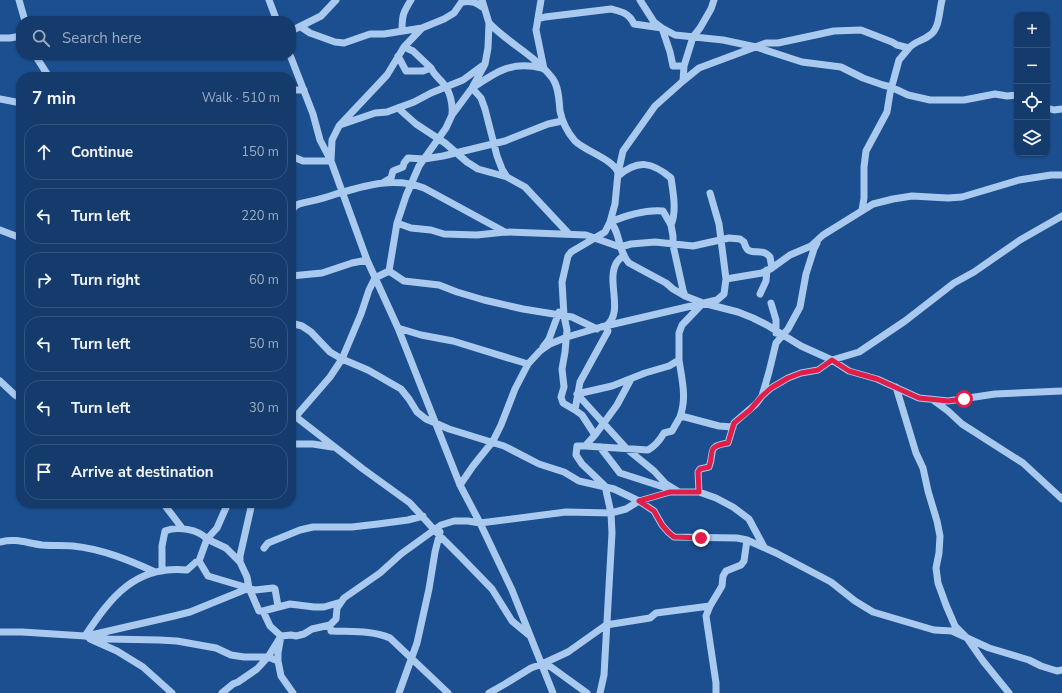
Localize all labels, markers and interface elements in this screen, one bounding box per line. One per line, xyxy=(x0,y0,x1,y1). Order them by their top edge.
map controls xyxy=(1014,12,1050,156)
button: + xyxy=(1014,12,1050,48)
search box xyxy=(16,16,296,60)
icon: search xyxy=(30,27,52,49)
text: Search here xyxy=(62,28,142,48)
button: − xyxy=(1014,48,1050,84)
button: locate xyxy=(1014,84,1050,120)
text: 7 min xyxy=(32,87,76,110)
text: Walk · 510 m xyxy=(202,89,280,107)
button: layers xyxy=(1014,120,1050,156)
icon: ahead xyxy=(33,141,55,163)
text: Continue xyxy=(71,142,133,162)
text: 150 m xyxy=(241,143,279,161)
icon: left xyxy=(33,205,55,227)
text: Turn left xyxy=(71,206,130,226)
text: 220 m xyxy=(241,207,279,225)
icon: right xyxy=(33,269,55,291)
text: Turn right xyxy=(71,270,140,290)
text: 60 m xyxy=(249,271,279,289)
icon: left xyxy=(33,333,55,355)
text: Turn left xyxy=(71,334,130,354)
text: 50 m xyxy=(249,335,279,353)
route start xyxy=(955,390,973,408)
icon: left xyxy=(33,397,55,419)
text: Turn left xyxy=(71,398,130,418)
text: 30 m xyxy=(249,399,279,417)
icon: arrive xyxy=(33,461,55,483)
text: Arrive at destination xyxy=(71,462,214,482)
route end xyxy=(692,529,710,547)

